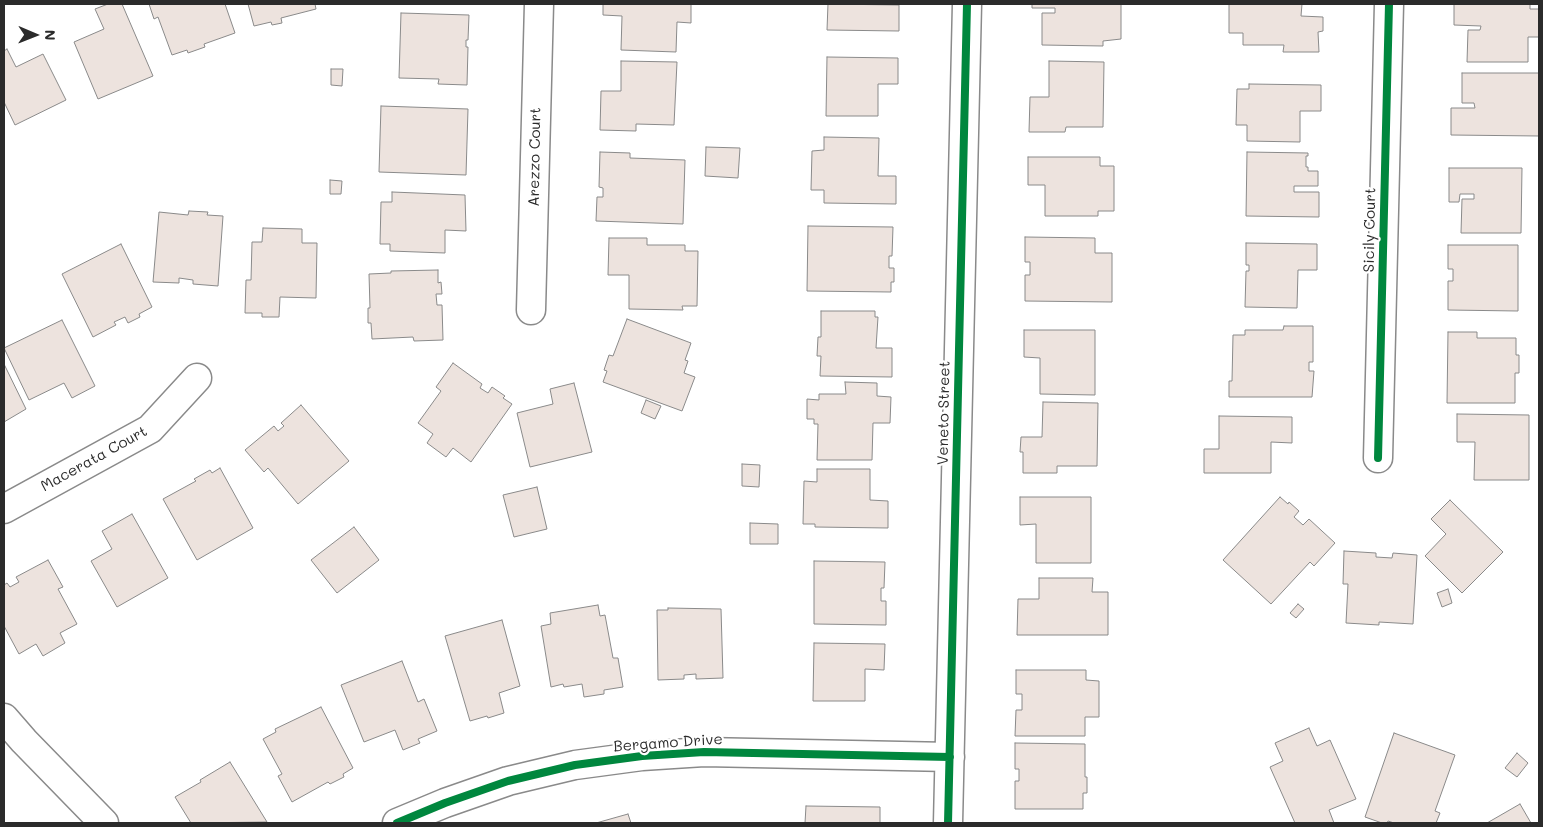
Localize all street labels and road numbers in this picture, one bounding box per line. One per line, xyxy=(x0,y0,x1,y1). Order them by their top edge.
street label: Arezzo Court xyxy=(525,107,545,207)
street label: Sicily Court xyxy=(1360,187,1380,273)
street label: Veneto Street xyxy=(934,361,954,465)
street label: Macerata Court xyxy=(38,422,150,496)
street label: Bergamo Drive xyxy=(613,730,723,756)

